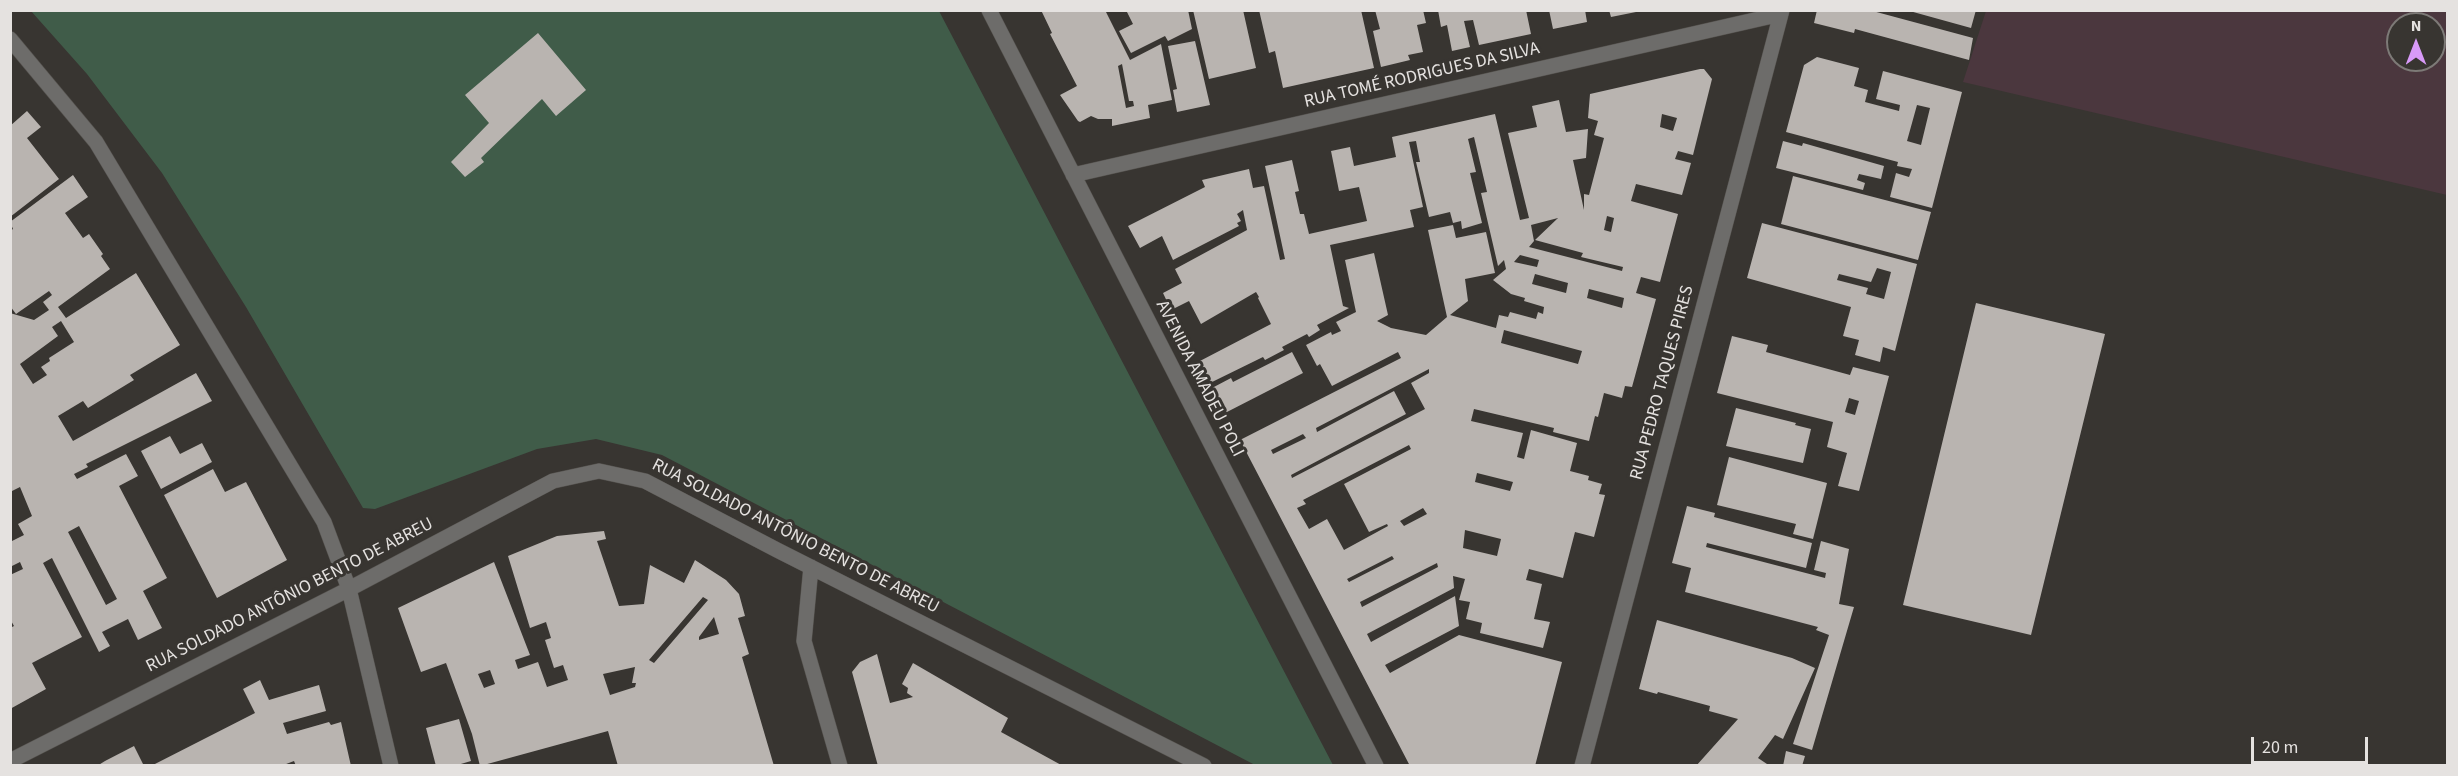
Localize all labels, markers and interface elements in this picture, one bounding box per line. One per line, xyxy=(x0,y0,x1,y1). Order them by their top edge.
north arrow xyxy=(2386,12,2446,72)
text: N xyxy=(2411,15,2421,37)
street label: RUA TOMÉ RODRIGUES DA SILVA xyxy=(1302,38,1542,114)
street label: RUA PEDRO TAQUES PIRES xyxy=(1627,283,1699,483)
street label: AVENIDA AMADEU POLI xyxy=(1150,297,1248,461)
street label: RUA SOLDADO ANTÔNIO BENTO DE ABREU xyxy=(648,455,942,619)
street label: RUA SOLDADO ANTÔNIO BENTO DE ABREU xyxy=(143,514,437,678)
scale bar xyxy=(2254,725,2371,763)
text: 20 m xyxy=(2262,735,2298,760)

